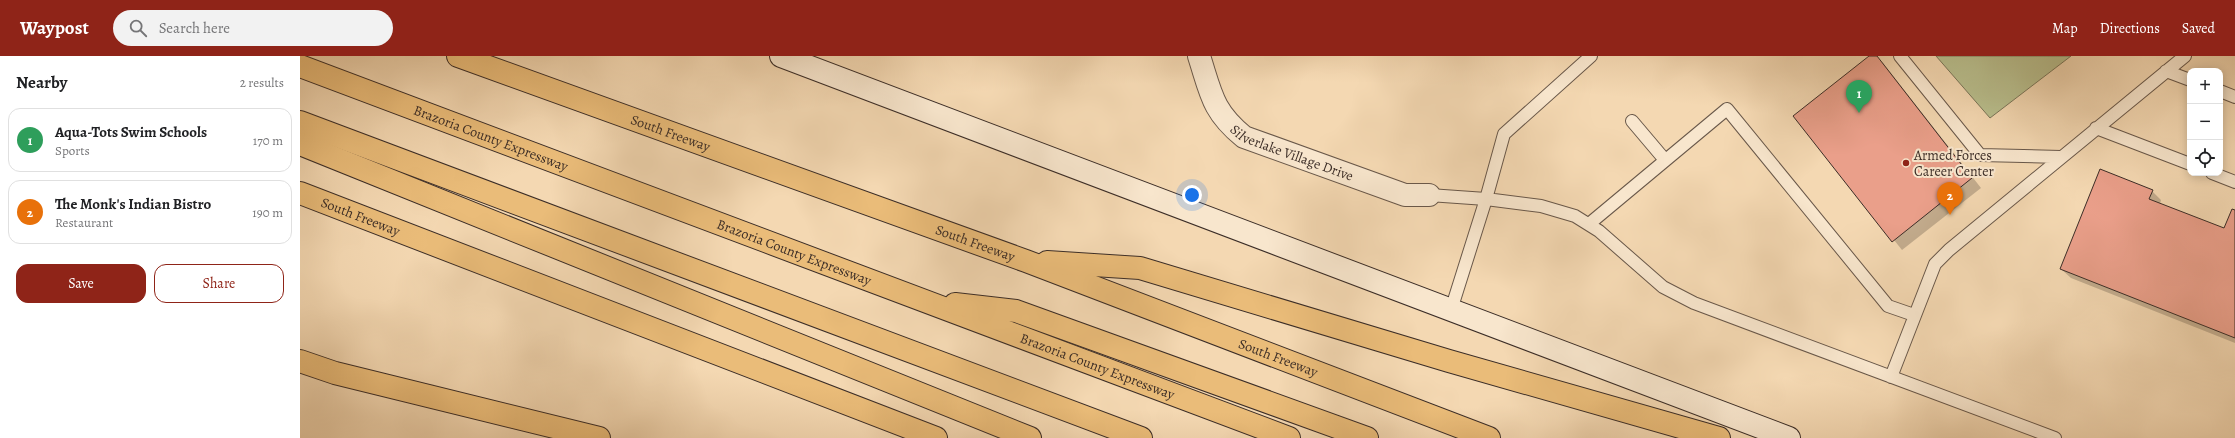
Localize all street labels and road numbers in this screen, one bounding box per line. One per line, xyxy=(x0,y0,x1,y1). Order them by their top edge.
street label: Brazoria County Expressway xyxy=(411,101,571,176)
street label: South Freeway xyxy=(628,110,714,157)
street label: Silverlake Village Drive xyxy=(1226,120,1356,186)
street label: South Freeway xyxy=(318,193,404,241)
street label: Brazoria County Expressway xyxy=(714,215,875,290)
street label: South Freeway xyxy=(933,220,1018,267)
street label: Brazoria County Expressway xyxy=(1017,329,1178,404)
street label: South Freeway xyxy=(1236,334,1321,382)

